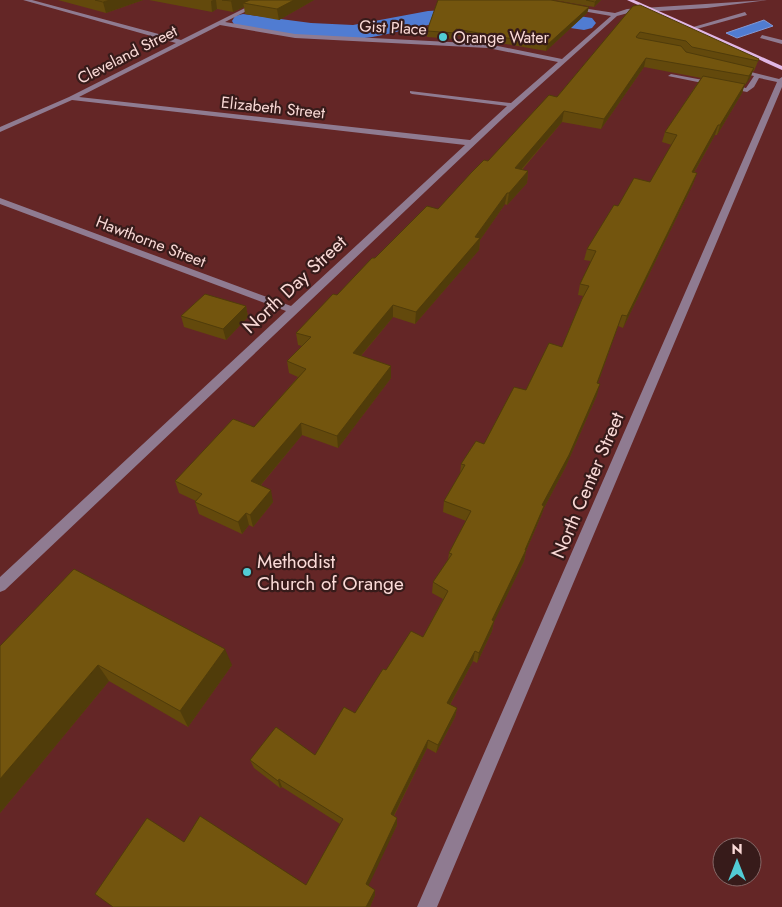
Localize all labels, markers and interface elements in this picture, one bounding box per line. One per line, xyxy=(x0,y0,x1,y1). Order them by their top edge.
street label: Gist Place xyxy=(359,14,427,41)
street label: Cleveland Street xyxy=(73,19,181,90)
place label: Orange Water xyxy=(453,26,549,49)
marker: Orange Water xyxy=(437,31,449,43)
street label: Elizabeth Street xyxy=(220,91,326,124)
street label: Hawthorne Street xyxy=(93,210,209,273)
street label: North Day Street xyxy=(236,229,353,340)
street label: North Center Street xyxy=(544,407,631,563)
place label: Methodist Church of Orange xyxy=(257,548,404,597)
marker: Methodist Church of Orange xyxy=(241,566,253,578)
north arrow xyxy=(712,837,762,887)
text: N xyxy=(731,839,743,859)

